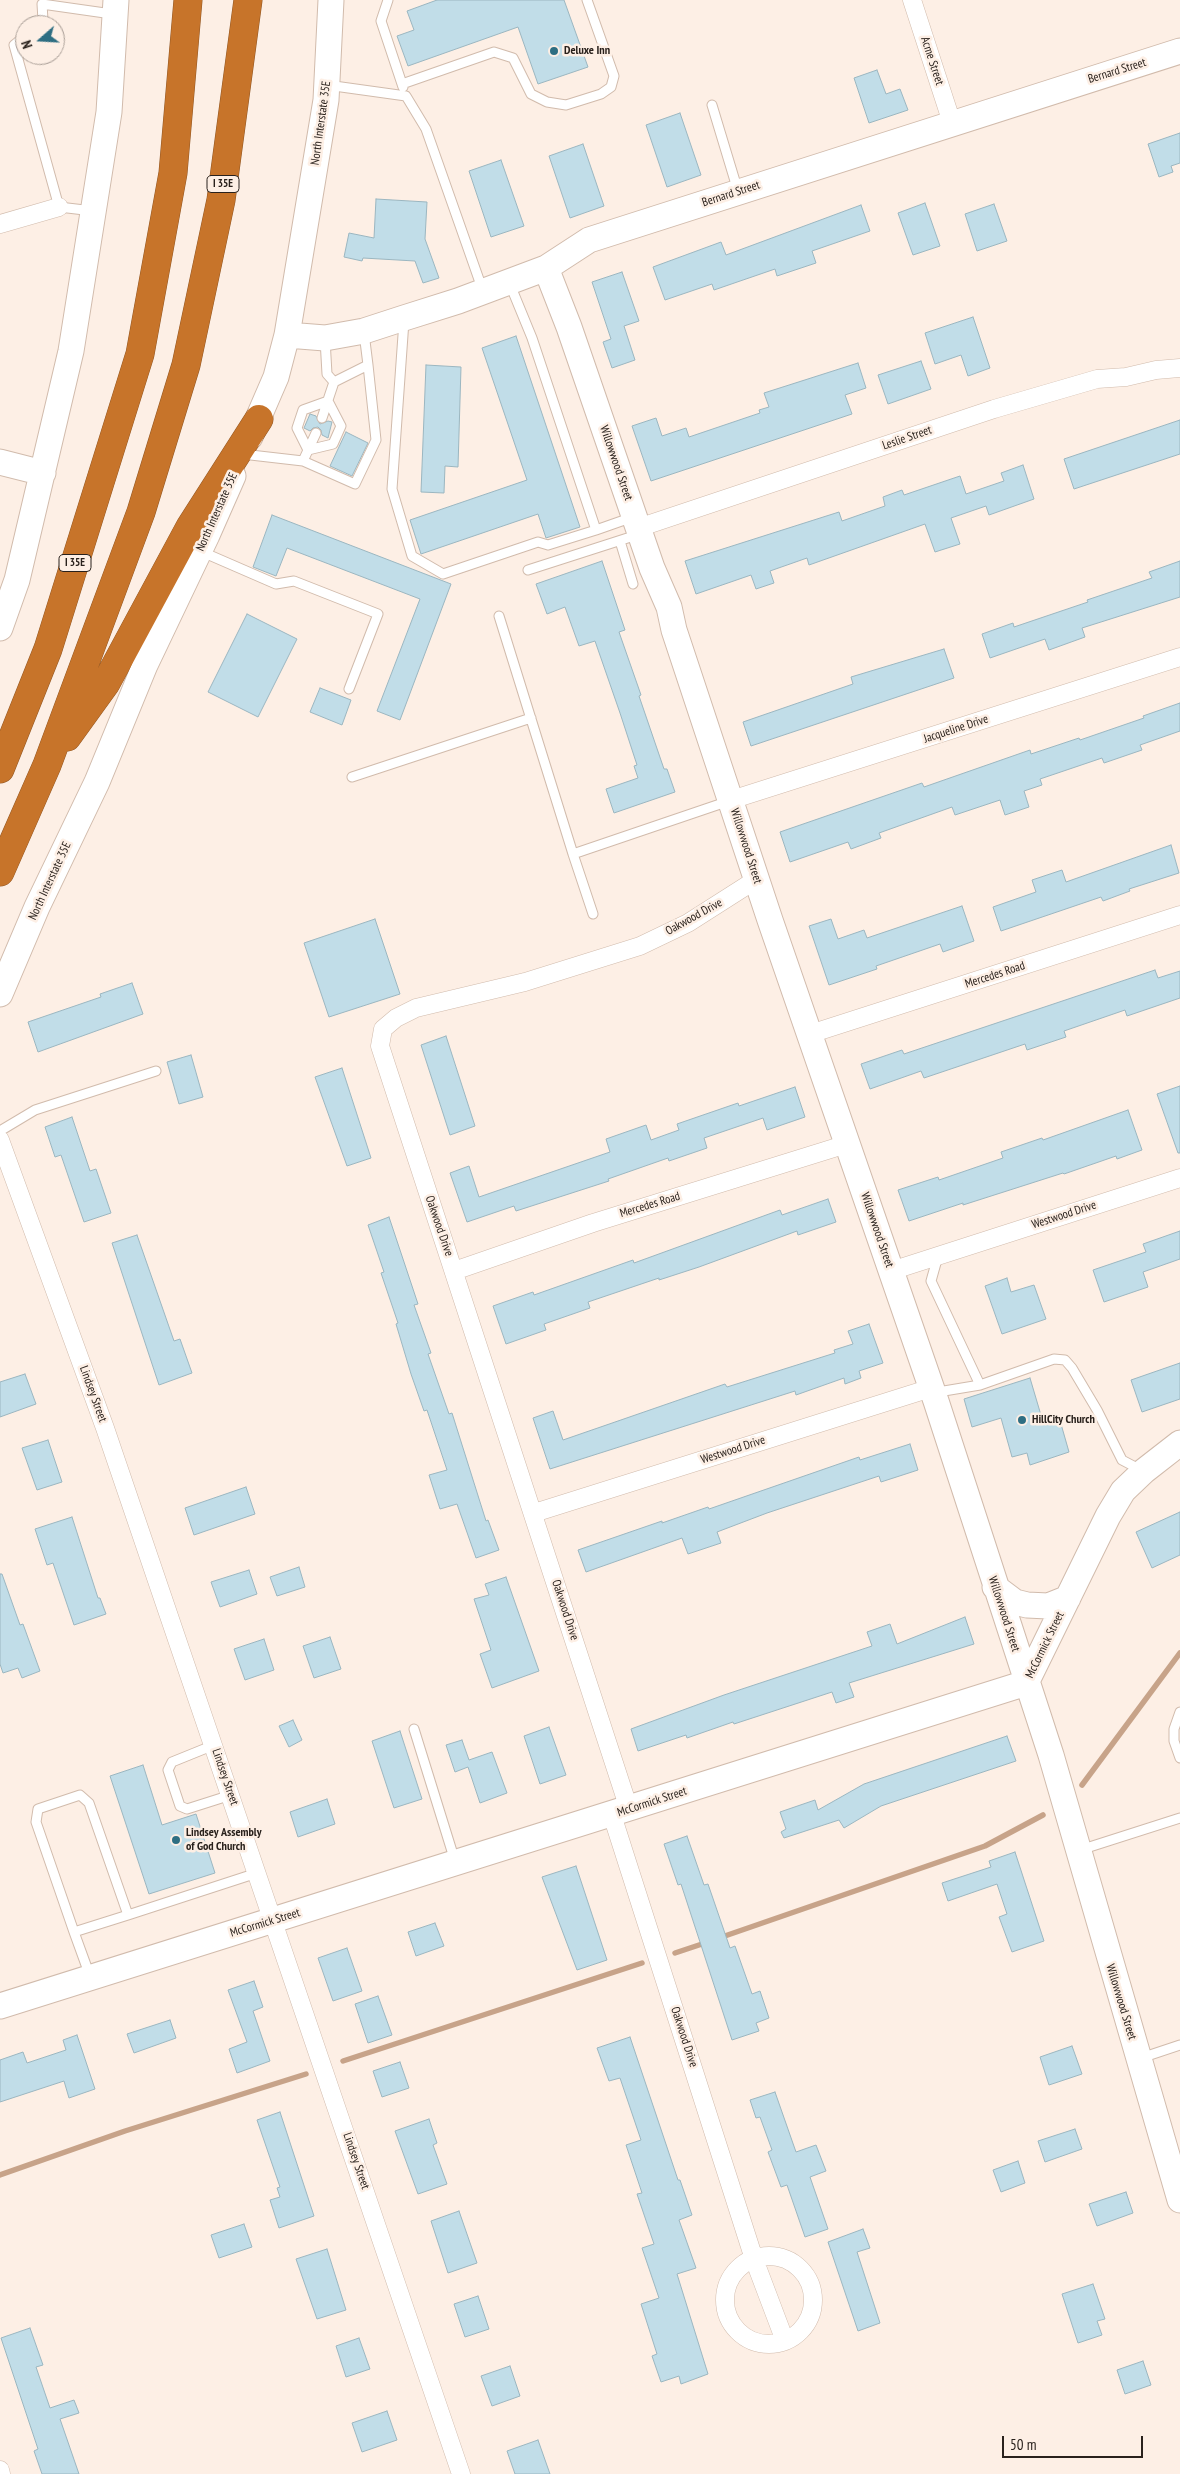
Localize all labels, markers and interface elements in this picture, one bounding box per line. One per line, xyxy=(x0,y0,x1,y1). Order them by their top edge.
north arrow xyxy=(15,15,65,65)
street label: Acme Street xyxy=(917,35,947,87)
text: N xyxy=(17,38,37,51)
place label: Deluxe Inn xyxy=(564,44,610,58)
marker: Deluxe Inn xyxy=(548,45,560,57)
street label: Bernard Street xyxy=(1086,55,1148,87)
street label: North Interstate 35E xyxy=(308,80,334,166)
road number: I 35E xyxy=(207,175,239,192)
street label: Bernard Street xyxy=(700,178,762,210)
street label: Leslie Street xyxy=(880,423,934,453)
street label: Willowwood Street xyxy=(596,424,636,502)
street label: North Interstate 35E xyxy=(193,470,241,554)
road number: I 35E xyxy=(59,554,91,572)
street label: Jacqueline Drive xyxy=(922,712,990,746)
street label: Willowwood Street xyxy=(727,806,765,886)
street label: North Interstate 35E xyxy=(26,840,74,922)
street label: Oakwood Drive xyxy=(663,895,725,939)
street label: Mercedes Road xyxy=(963,959,1027,991)
street label: Mercedes Road xyxy=(618,1189,682,1221)
street label: Willowwood Street xyxy=(857,1191,897,1269)
street label: Oakwood Drive xyxy=(422,1194,456,1258)
street label: Westwood Drive xyxy=(1030,1198,1098,1232)
street label: Lindsey Street xyxy=(76,1364,110,1424)
place label: HillCity Church xyxy=(1032,1413,1095,1427)
marker: HillCity Church xyxy=(1016,1414,1028,1426)
street label: Westwood Drive xyxy=(699,1433,767,1467)
street label: Willowwood Street xyxy=(985,1574,1023,1654)
street label: Oakwood Drive xyxy=(548,1578,582,1642)
street label: McCormick Street xyxy=(1023,1609,1067,1681)
street label: Lindsey Street xyxy=(209,1747,241,1807)
street label: McCormick Street xyxy=(615,1784,689,1820)
place label: Lindsey Assembly of God Church xyxy=(186,1826,262,1854)
marker: Lindsey Assembly of God Church xyxy=(170,1834,182,1846)
street label: McCormick Street xyxy=(228,1906,302,1940)
street label: Willowwood Street xyxy=(1103,1962,1139,2042)
street label: Oakwood Drive xyxy=(667,2005,701,2069)
street label: Lindsey Street xyxy=(340,2131,372,2191)
scale bar xyxy=(1005,2426,1146,2458)
text: 50 m xyxy=(1010,2435,1036,2454)

